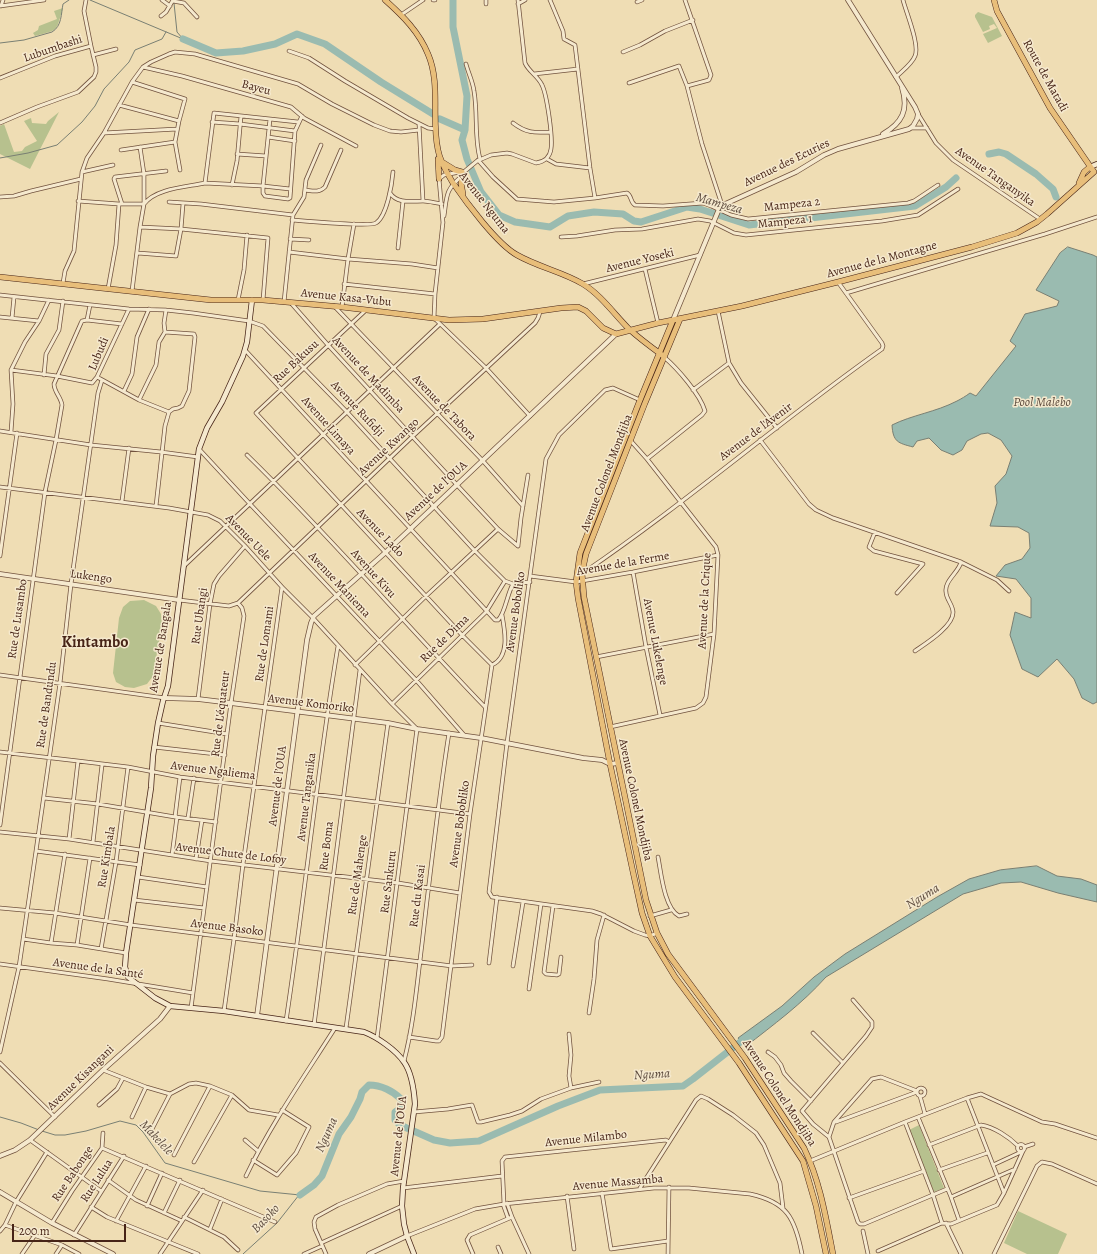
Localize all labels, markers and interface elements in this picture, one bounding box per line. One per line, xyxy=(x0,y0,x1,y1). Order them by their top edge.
street label: Lubumbashi xyxy=(22,32,84,66)
street label: Route de Matadi xyxy=(1019,37,1071,115)
street label: Bayeu xyxy=(240,77,272,99)
street label: Avenue des Ecuries xyxy=(742,136,832,190)
street label: Avenue Tanganyika xyxy=(952,144,1038,210)
street label: Avenue Nguma xyxy=(455,169,513,237)
water label: Mampeza xyxy=(694,190,744,218)
street label: Mampeza 2 xyxy=(763,195,821,215)
street label: Mampeza 1 xyxy=(757,212,813,232)
street label: Avenue de la Montagne xyxy=(825,238,939,282)
street label: Avenue Yoseki xyxy=(604,246,676,276)
street label: Avenue Kasa-Vubu xyxy=(300,286,392,310)
street label: Avenue de Madimba xyxy=(329,334,407,416)
street label: Lubudi xyxy=(86,335,112,373)
street label: Rue Bakusu xyxy=(270,337,322,387)
street label: Avenue de Tabora xyxy=(409,372,479,444)
street label: Avenue Rufidji xyxy=(327,378,387,440)
street label: Avenue Limaya xyxy=(298,394,358,458)
water label: Pool Malebo xyxy=(1013,395,1071,411)
street label: Avenue de l'Avenir xyxy=(717,400,795,464)
street label: Avenue Colonel Mondjiba xyxy=(578,412,636,534)
street label: Avenue Kwango xyxy=(356,415,422,479)
street label: Avenue de l’OUA xyxy=(402,458,470,524)
street label: Avenue Lado xyxy=(353,506,407,560)
street label: Avenue Uele xyxy=(222,512,274,564)
street label: Avenue Kivu xyxy=(347,547,399,601)
street label: Avenue Maniema xyxy=(305,549,373,621)
street label: Avenue de la Ferme xyxy=(575,549,671,579)
street label: Avenue de la Crique xyxy=(695,552,715,650)
street label: Lukengo xyxy=(69,567,113,587)
street label: Avenue Boboliko xyxy=(503,571,529,653)
street label: Rue de Lusambo xyxy=(5,578,31,660)
street label: Rue Ubangi xyxy=(189,587,211,645)
street label: Avenue Lukelenge xyxy=(640,597,670,687)
street label: Avenue de Bangala xyxy=(147,601,175,693)
street label: Rue de Lomami xyxy=(253,605,277,683)
street label: Rue de Dima xyxy=(417,612,473,666)
district label: Kintambo xyxy=(61,633,129,653)
street label: Rue de Bandundu xyxy=(34,661,60,749)
street label: Rue de L'équateur xyxy=(209,670,233,758)
street label: Avenue Komoriko xyxy=(267,692,355,716)
street label: Avenue Colonel Mondjiba xyxy=(615,738,655,862)
street label: Avenue de l’OUA xyxy=(266,745,290,827)
street label: Avenue Tanganika xyxy=(294,752,320,842)
street label: Avenue Ngaliema xyxy=(170,759,256,783)
street label: Avenue Bobobliko xyxy=(447,780,473,868)
street label: Rue Boma xyxy=(317,820,337,872)
street label: Rue Kimbala xyxy=(95,825,119,889)
street label: Rue de Mahenge xyxy=(345,834,371,916)
street label: Avenue Chute de Lofoy xyxy=(175,840,287,868)
street label: Rue Sankuru xyxy=(378,850,400,914)
street label: Rue du Kasai xyxy=(407,864,429,928)
water label: Nguma xyxy=(903,881,943,913)
street label: Avenue Basoko xyxy=(190,916,264,940)
street label: Avenue de la Santé xyxy=(52,956,144,982)
street label: Avenue Colonel Mondjiba xyxy=(739,1037,819,1149)
street label: Avenue Kisangani xyxy=(45,1042,117,1114)
water label: Nguma xyxy=(633,1066,671,1084)
street label: Avenue de l’OUA xyxy=(388,1095,410,1177)
water label: Nguma xyxy=(312,1115,342,1155)
water label: Makelele xyxy=(136,1117,176,1159)
street label: Avenue Milambo xyxy=(544,1128,628,1150)
street label: Rue Babonge xyxy=(49,1143,97,1205)
street label: Rue Lulua xyxy=(78,1157,116,1205)
street label: Avenue Massamba xyxy=(572,1172,664,1194)
water label: Basoko xyxy=(249,1201,283,1237)
scale bar xyxy=(14,1216,128,1242)
text: 200 m xyxy=(19,1223,50,1239)

